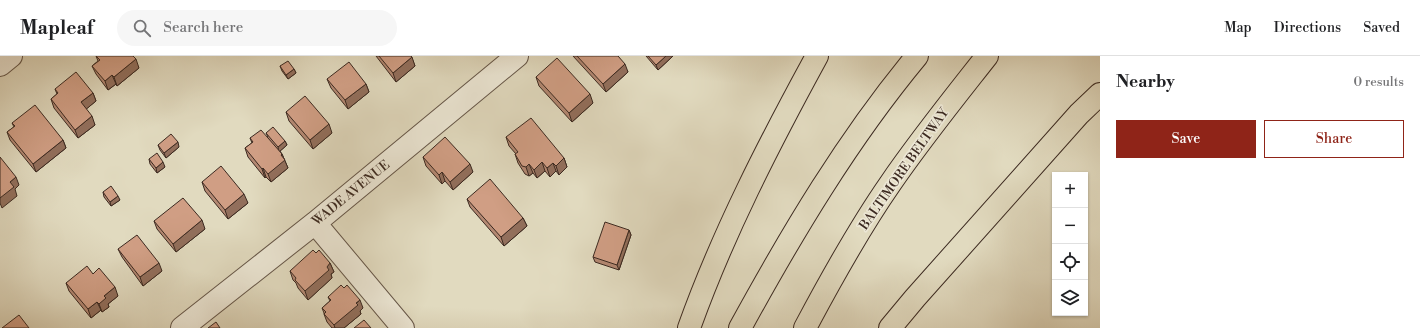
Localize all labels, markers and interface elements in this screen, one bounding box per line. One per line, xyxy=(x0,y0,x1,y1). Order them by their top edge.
search box xyxy=(117,10,397,46)
text: Mapleaf xyxy=(20,16,93,40)
icon: search xyxy=(131,17,153,39)
text: Search here xyxy=(163,18,243,37)
text: Map xyxy=(1224,19,1252,37)
text: Directions xyxy=(1274,19,1341,37)
text: Saved xyxy=(1363,19,1400,37)
text: Nearby xyxy=(1116,71,1175,93)
text: 0 results xyxy=(1353,74,1404,90)
street label: BALTIMORE BELTWAY xyxy=(855,104,953,234)
button: Save xyxy=(1116,120,1256,158)
button: Share xyxy=(1264,120,1404,158)
street label: WADE AVENUE xyxy=(308,157,393,230)
map controls xyxy=(1052,172,1088,316)
button: + xyxy=(1052,172,1088,208)
button: − xyxy=(1052,208,1088,244)
button: locate xyxy=(1052,244,1088,280)
button: layers xyxy=(1052,280,1088,316)

